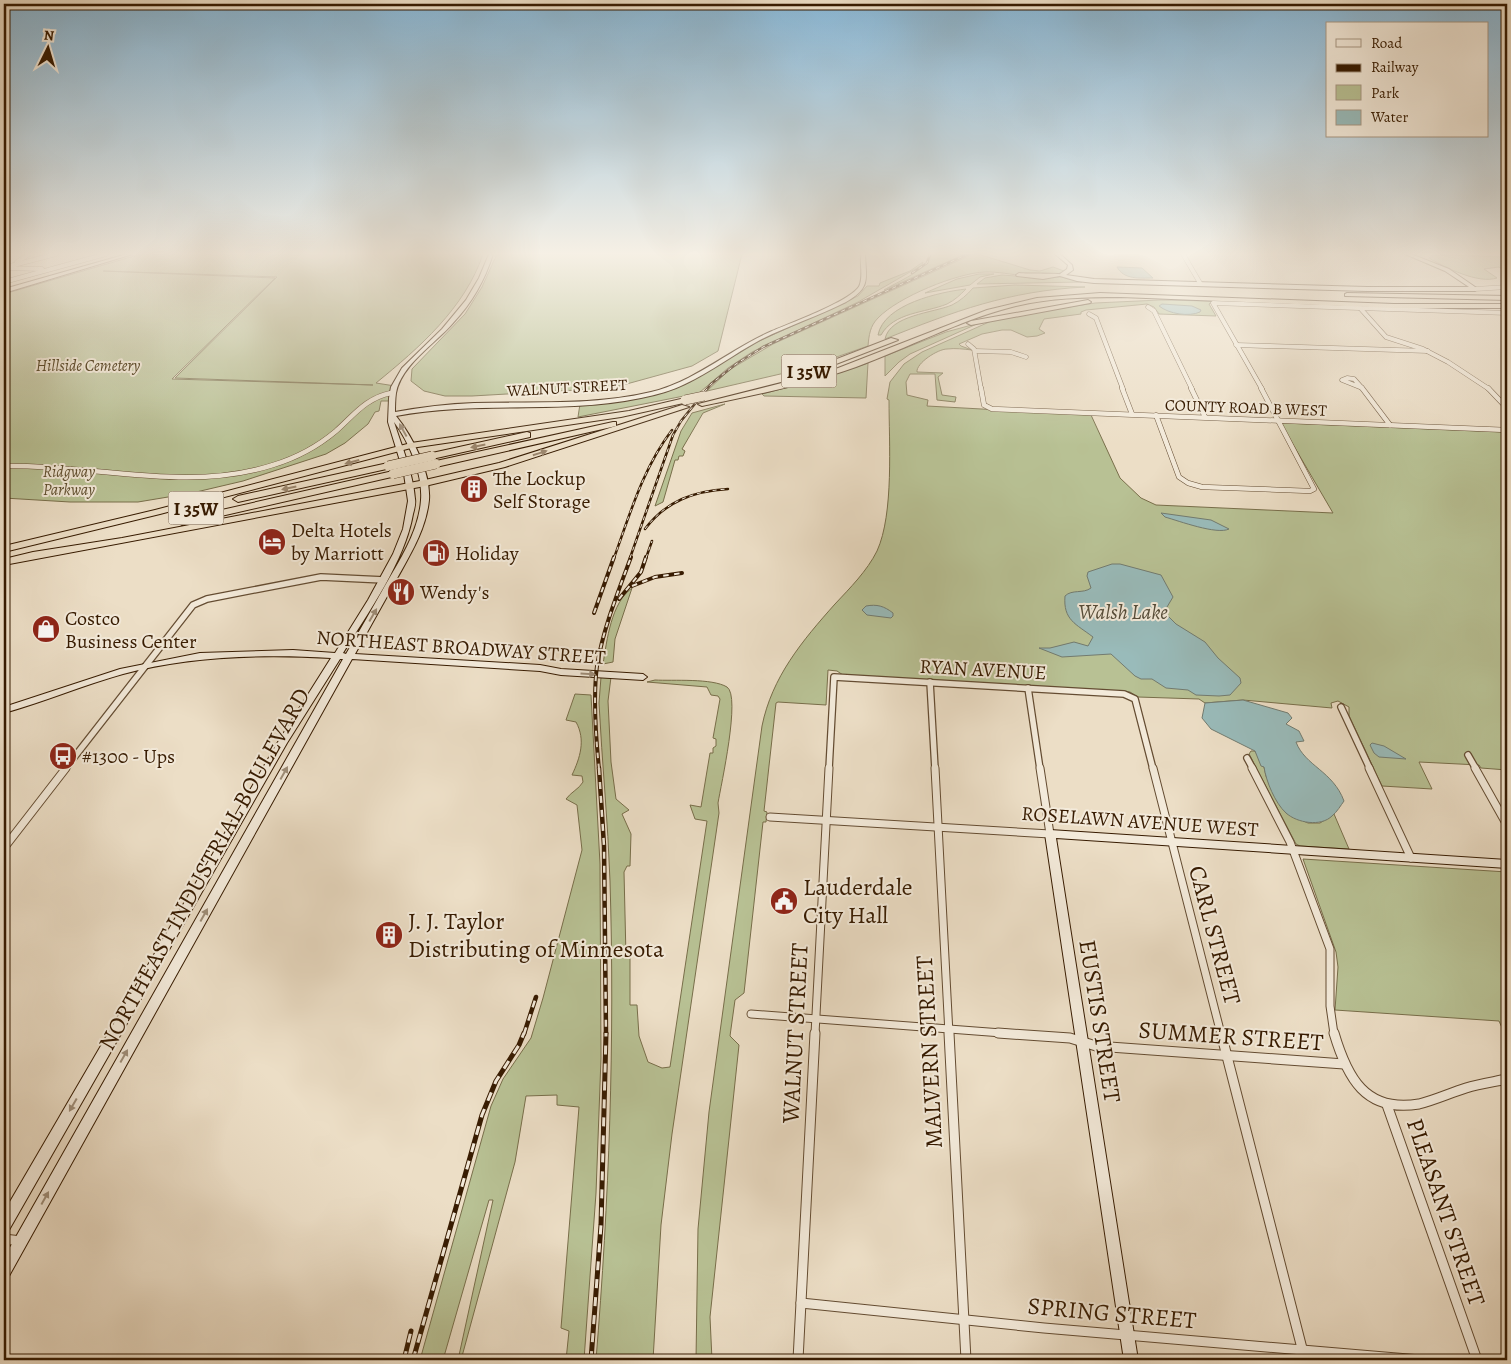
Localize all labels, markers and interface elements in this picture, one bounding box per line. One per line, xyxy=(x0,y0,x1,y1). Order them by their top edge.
north arrow xyxy=(22,22,72,72)
legend xyxy=(1326,22,1488,138)
text: N xyxy=(43,26,55,45)
text: Road xyxy=(1371,33,1403,53)
text: Railway xyxy=(1371,57,1419,77)
text: Park xyxy=(1371,83,1400,103)
text: Water xyxy=(1370,107,1408,127)
road number: I 35W xyxy=(782,354,836,388)
park label: Hillside Cemetery xyxy=(36,355,140,377)
street label: WALNUT STREET xyxy=(505,374,628,402)
street label: COUNTY ROAD B WEST xyxy=(1165,394,1328,422)
one-way arrow xyxy=(399,422,407,437)
one-way arrow xyxy=(470,442,486,450)
one-way arrow xyxy=(533,449,548,457)
one-way arrow xyxy=(344,458,359,466)
park label: Ridgway Parkway xyxy=(43,461,95,501)
place label: The Lockup Self Storage xyxy=(493,465,591,515)
building icon: The Lockup Self Storage xyxy=(459,474,489,504)
one-way arrow xyxy=(281,484,297,492)
road number: I 35W xyxy=(168,492,224,524)
place label: Delta Hotels by Marriott xyxy=(291,517,392,567)
hotel icon: Delta Hotels by Marriott xyxy=(257,527,287,557)
fuel station icon: Holiday xyxy=(421,538,451,568)
place label: Holiday xyxy=(455,540,520,567)
restaurant icon: Wendy's xyxy=(386,577,416,607)
place label: Wendy's xyxy=(419,579,489,606)
water label: Walsh Lake xyxy=(1078,598,1168,626)
place label: Costco Business Center xyxy=(65,605,197,655)
one-way arrow xyxy=(368,608,377,621)
shop icon: Costco Business Center xyxy=(31,614,61,644)
street label: NORTHEAST BROADWAY STREET xyxy=(315,624,607,671)
street label: RYAN AVENUE xyxy=(919,653,1047,686)
one-way arrow xyxy=(580,670,596,678)
street label: NORTHEAST INDUSTRIAL BOULEVARD xyxy=(91,682,317,1056)
bus stop icon: #1300 - Ups xyxy=(48,741,78,771)
place label: #1300 - Ups xyxy=(82,743,175,770)
one-way arrow xyxy=(280,766,288,781)
street label: ROSELAWN AVENUE WEST xyxy=(1021,800,1259,843)
street label: CARL STREET xyxy=(1181,862,1249,1008)
place label: Lauderdale City Hall xyxy=(803,871,913,931)
public building icon: Lauderdale City Hall xyxy=(769,886,799,916)
place label: J. J. Taylor Distributing of Minnesota xyxy=(408,905,665,965)
one-way arrow xyxy=(200,908,208,922)
building icon: J. J. Taylor Distributing of Minnesota xyxy=(374,920,404,950)
street label: EUSTIS STREET xyxy=(1071,937,1129,1105)
street label: WALNUT STREET xyxy=(774,942,816,1125)
street label: MALVERN STREET xyxy=(908,955,950,1149)
street label: SUMMER STREET xyxy=(1137,1014,1325,1058)
one-way arrow xyxy=(120,1050,129,1063)
one-way arrow xyxy=(69,1099,78,1112)
street label: PLEASANT STREET xyxy=(1399,1114,1493,1310)
one-way arrow xyxy=(41,1191,49,1206)
street label: SPRING STREET xyxy=(1026,1290,1198,1336)

